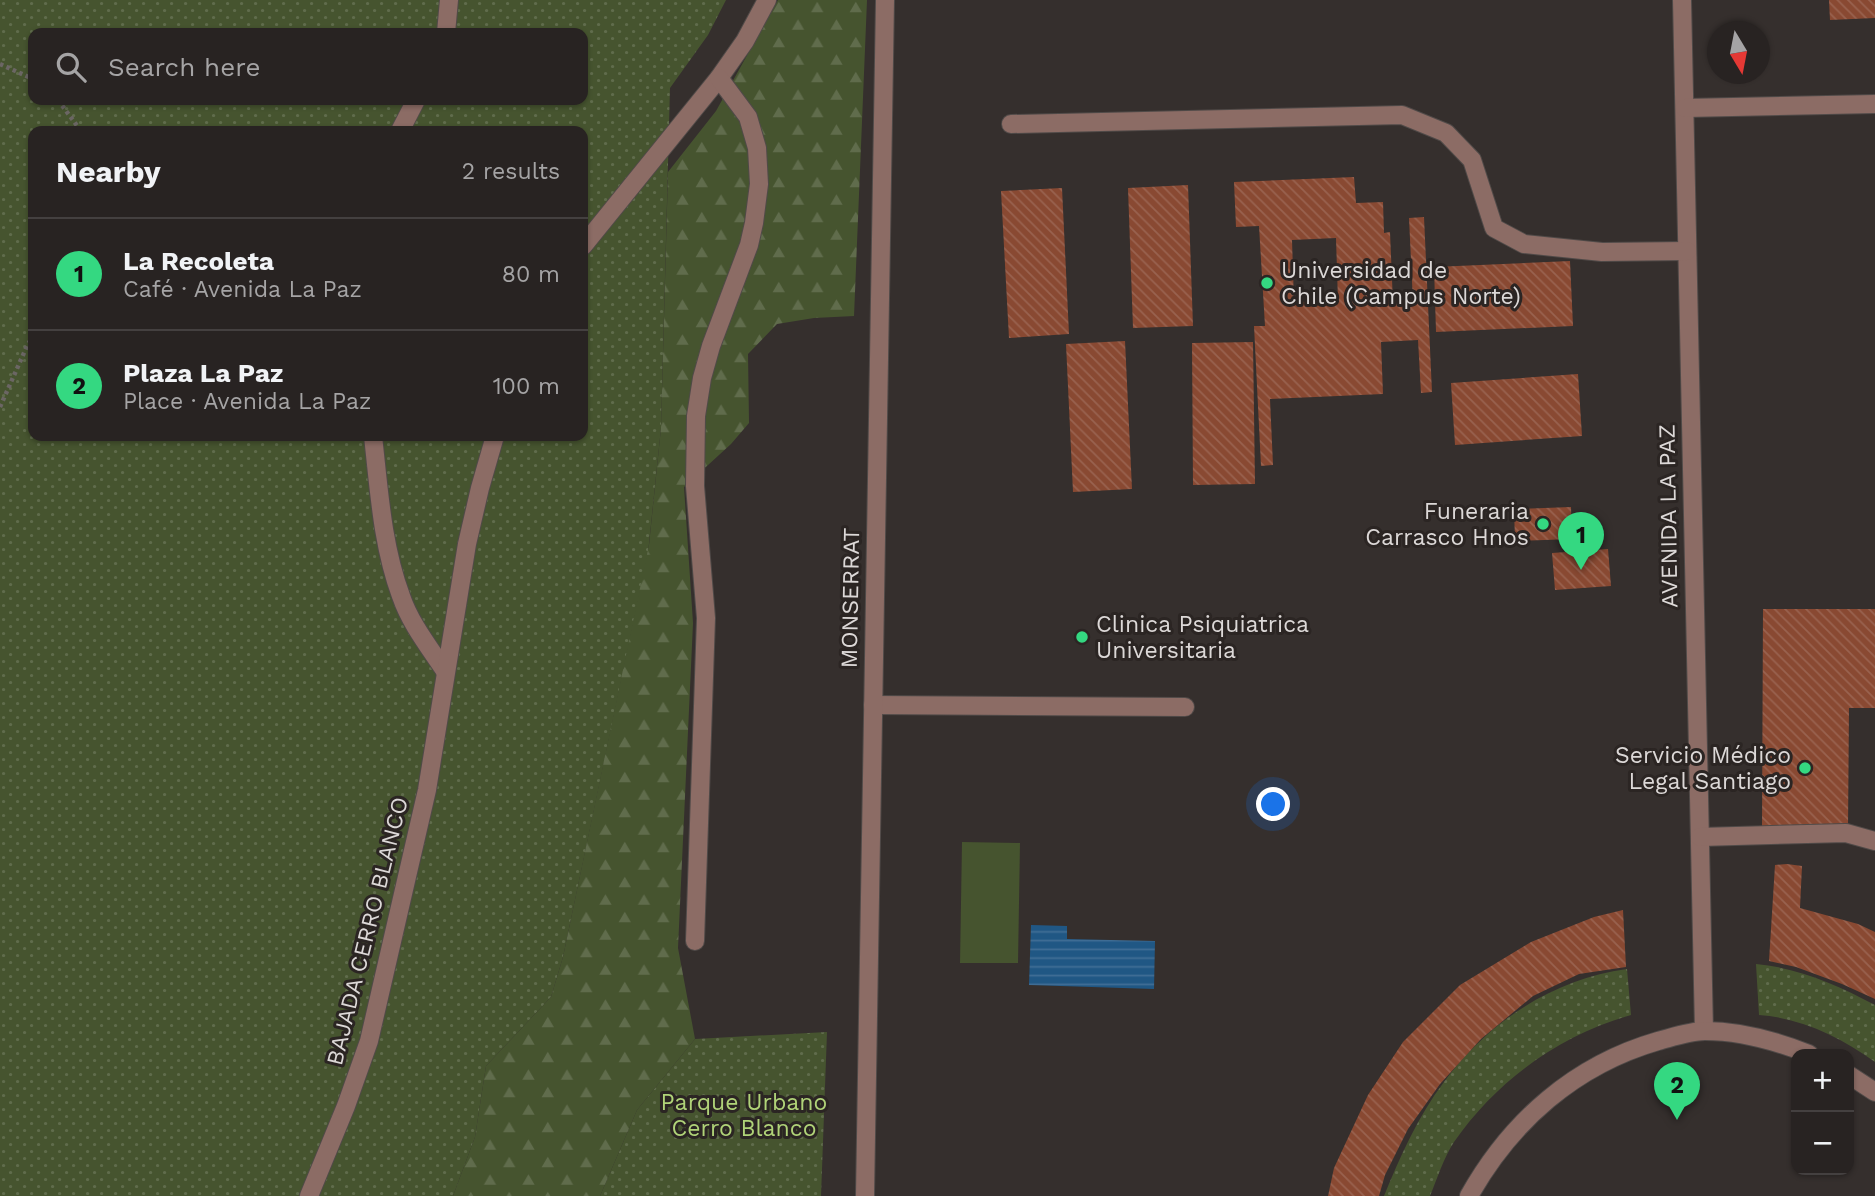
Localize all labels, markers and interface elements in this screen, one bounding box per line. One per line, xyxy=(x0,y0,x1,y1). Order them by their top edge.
north arrow xyxy=(1707,21,1770,84)
search box xyxy=(28,28,588,105)
icon: search xyxy=(52,48,90,86)
text: Search here xyxy=(108,52,260,82)
text: Nearby xyxy=(56,154,161,189)
text: 2 results xyxy=(462,158,560,185)
text: La Recoleta xyxy=(123,246,274,276)
place label: Universidad de Chile (Campus Norte) xyxy=(1281,257,1521,310)
text: 1 xyxy=(74,261,84,288)
text: 80 m xyxy=(502,261,560,288)
marker: Universidad de Chile (Campus Norte) xyxy=(1259,275,1275,291)
text: Café · Avenida La Paz xyxy=(123,276,362,303)
text: Plaza La Paz xyxy=(123,358,284,388)
text: 2 xyxy=(72,373,86,400)
text: 100 m xyxy=(493,373,560,400)
text: Place · Avenida La Paz xyxy=(123,388,371,415)
street label: AVENIDA LA PAZ xyxy=(1653,424,1684,608)
place label: Funeraria Carrasco Hnos xyxy=(1365,498,1529,551)
pin: 1 xyxy=(1558,512,1604,570)
marker: Funeraria Carrasco Hnos xyxy=(1535,516,1551,532)
street label: MONSERRAT xyxy=(836,527,865,669)
place label: Clinica Psiquiatrica Universitaria xyxy=(1096,611,1309,664)
marker: Clinica Psiquiatrica Universitaria xyxy=(1074,629,1090,645)
place label: Servicio Médico Legal Santiago xyxy=(1615,742,1791,795)
marker: Servicio Médico Legal Santiago xyxy=(1797,760,1813,776)
your location xyxy=(1256,787,1290,821)
street label: BAJADA CERRO BLANCO xyxy=(321,794,414,1068)
map controls xyxy=(1791,1049,1854,1175)
button: + xyxy=(1791,1049,1854,1112)
pin: 2 xyxy=(1654,1062,1700,1120)
park label: Parque Urbano Cerro Blanco xyxy=(661,1089,827,1142)
button: − xyxy=(1791,1112,1854,1175)

